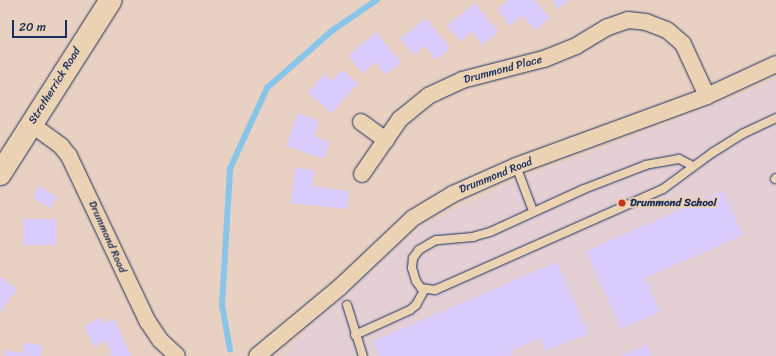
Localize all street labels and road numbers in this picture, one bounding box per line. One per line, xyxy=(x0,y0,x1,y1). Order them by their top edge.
street label: Stratherrick Road xyxy=(26,45,84,127)
street label: Drummond Place xyxy=(462,53,544,87)
street label: Drummond Road xyxy=(458,155,534,197)
street label: Drummond Road xyxy=(85,199,129,275)

